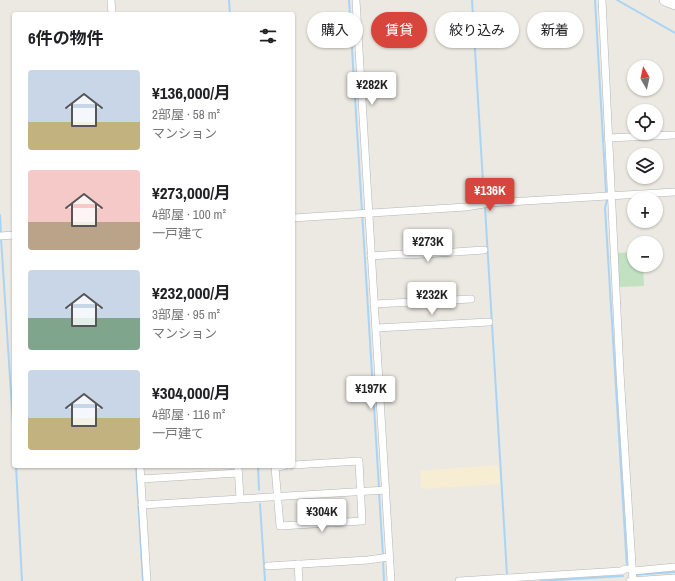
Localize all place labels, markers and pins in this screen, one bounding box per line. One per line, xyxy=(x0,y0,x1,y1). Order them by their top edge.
pin: ¥282K xyxy=(344,72,400,106)
pin: ¥136K xyxy=(462,178,518,212)
pin: ¥273K xyxy=(400,229,456,263)
pin: ¥232K xyxy=(404,282,460,316)
pin: ¥197K xyxy=(343,376,399,410)
pin: ¥304K xyxy=(294,499,350,533)

